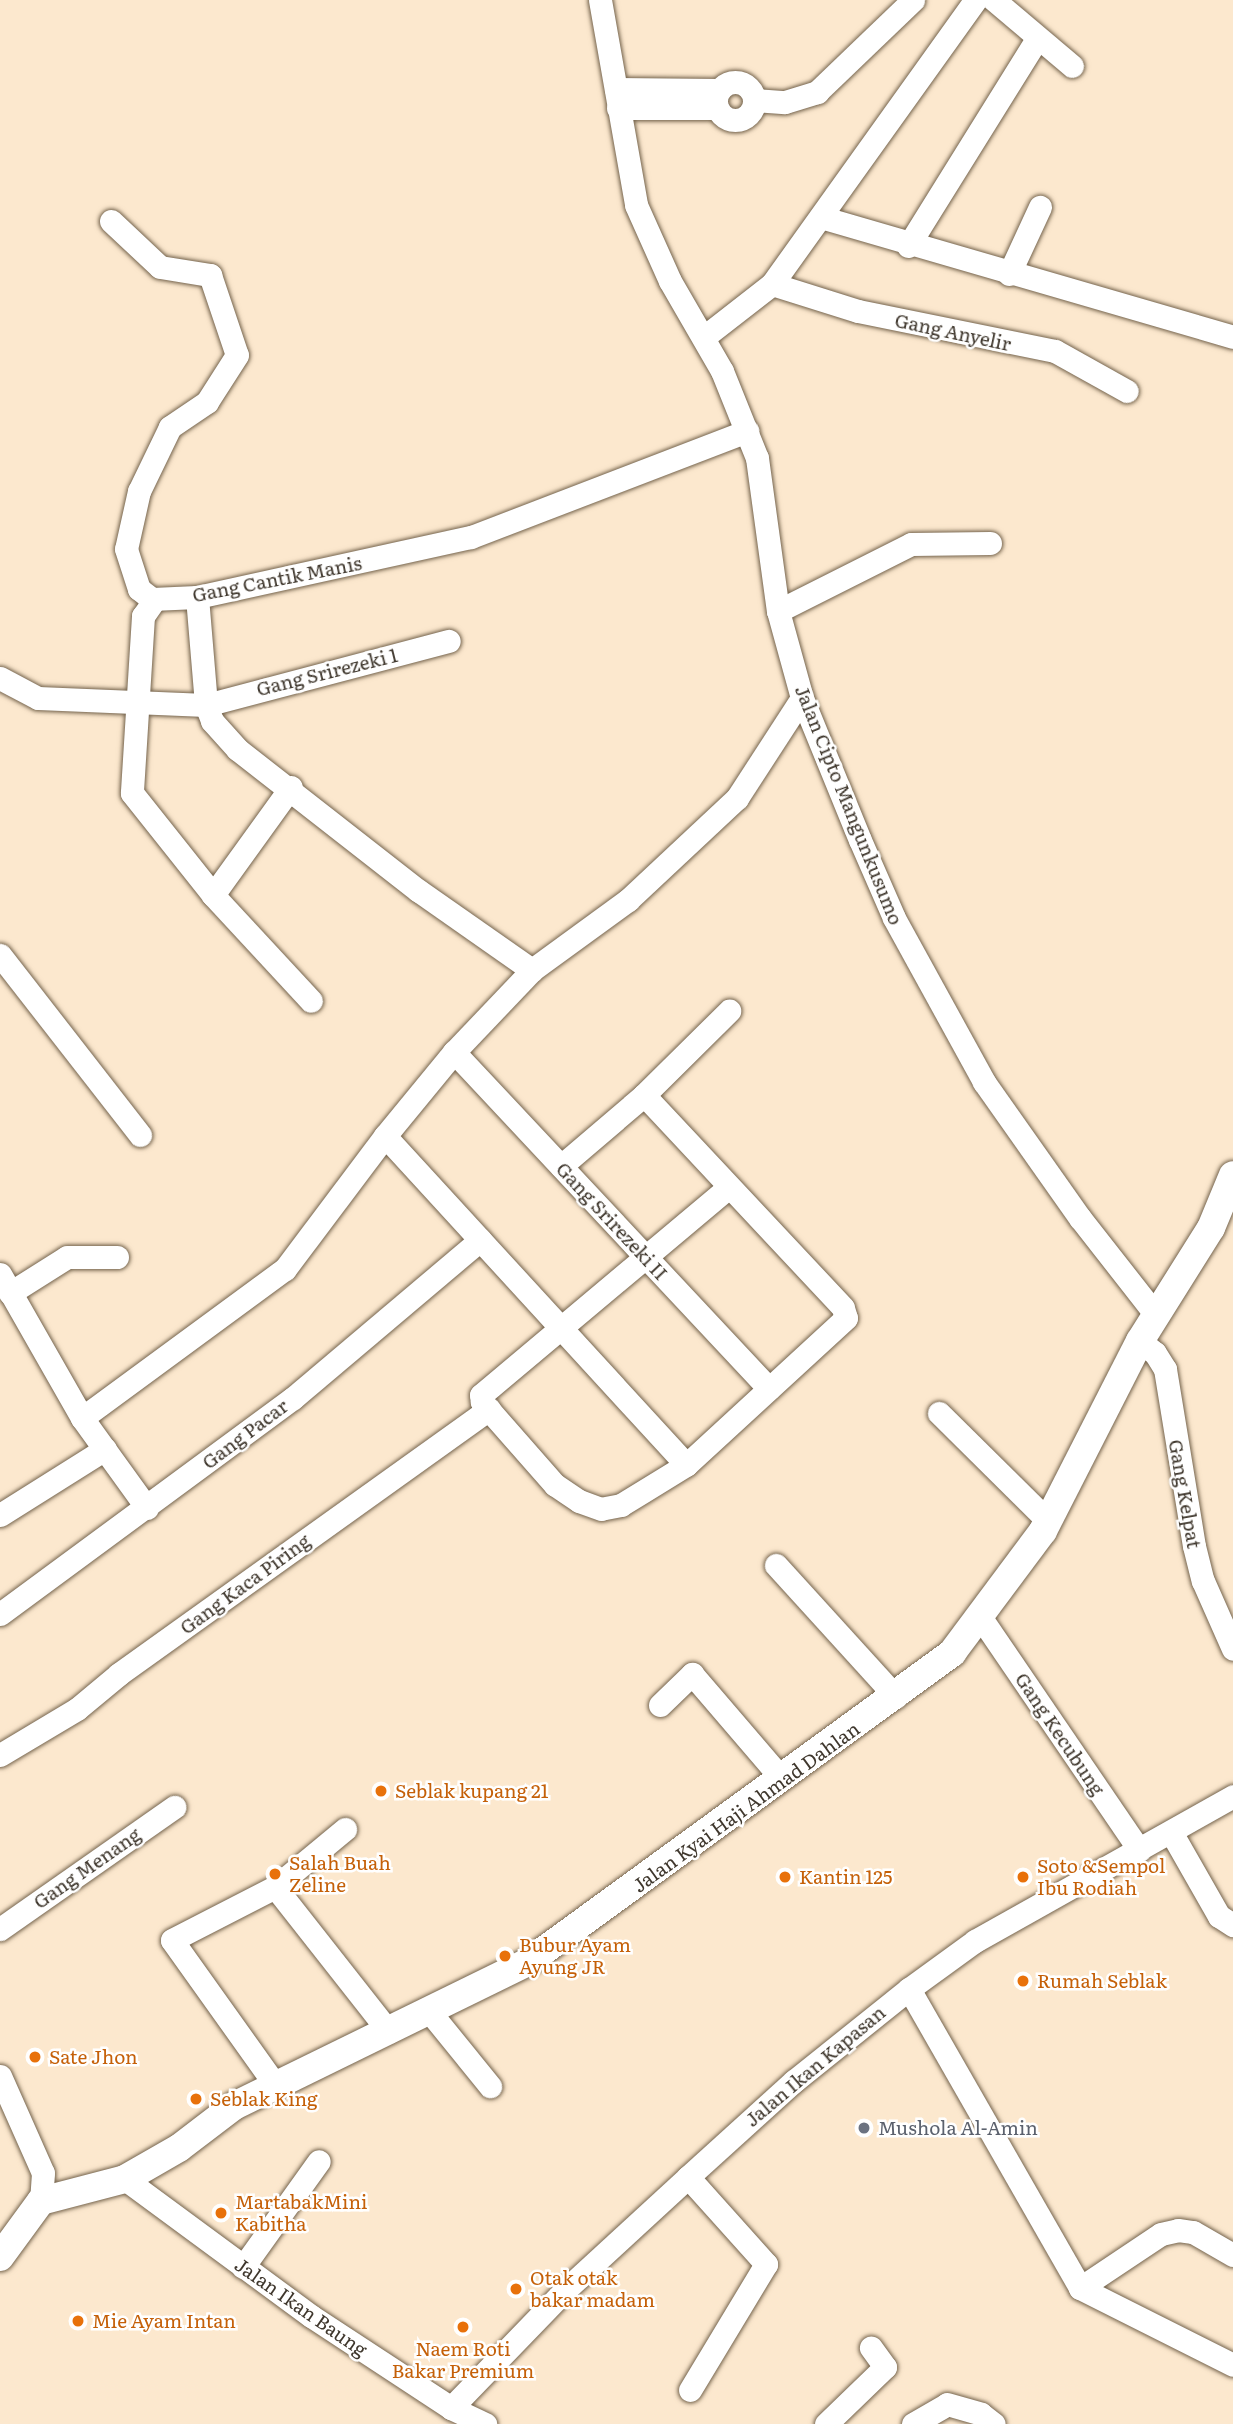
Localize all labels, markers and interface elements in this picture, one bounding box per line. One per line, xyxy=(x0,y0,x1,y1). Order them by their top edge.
street label: Gang Anyelir xyxy=(893,309,1013,355)
street label: Gang Cantik Manis xyxy=(190,551,364,607)
street label: Gang Srirezeki 1 xyxy=(254,643,400,701)
street label: Jalan Cipto Mangunkusumo xyxy=(790,682,908,928)
street label: Gang Srirezeki II xyxy=(552,1157,672,1285)
street label: Gang Pacar xyxy=(198,1394,292,1474)
street label: Gang Kelpat xyxy=(1164,1438,1206,1550)
street label: Gang Kaca Piring xyxy=(175,1529,315,1639)
street label: Gang Kecubung xyxy=(1011,1668,1109,1800)
street label: Jalan Kyai Haji Ahmad Dahlan xyxy=(628,1717,864,1897)
place label: Seblak kupang 21 xyxy=(395,1780,548,1802)
marker: Seblak kupang 21 xyxy=(373,1783,389,1799)
street label: Gang Menang xyxy=(29,1823,145,1913)
place label: Salah Buah Zeline xyxy=(289,1852,391,1896)
place label: Soto &Sempol Ibu Rodiah xyxy=(1037,1855,1165,1899)
marker: Salah Buah Zeline xyxy=(267,1866,283,1882)
place label: Kantin 125 xyxy=(799,1866,892,1888)
marker: Kantin 125 xyxy=(777,1869,793,1885)
marker: Soto &Sempol Ibu Rodiah xyxy=(1015,1869,1031,1885)
place label: Bubur Ayam Ayung JR xyxy=(519,1934,631,1978)
marker: Bubur Ayam Ayung JR xyxy=(497,1948,513,1964)
place label: Rumah Seblak xyxy=(1037,1970,1167,1992)
marker: Rumah Seblak xyxy=(1015,1973,1031,1989)
street label: Jalan Ikan Kapasan xyxy=(740,2001,890,2131)
place label: Sate Jhon xyxy=(49,2046,138,2068)
marker: Sate Jhon xyxy=(27,2049,43,2065)
place label: Seblak King xyxy=(210,2088,318,2110)
marker: Seblak King xyxy=(188,2091,204,2107)
place label: Mushola Al-Amin xyxy=(878,2117,1038,2139)
marker: Mushola Al-Amin xyxy=(856,2120,872,2136)
place label: MartabakMini Kabitha xyxy=(235,2191,367,2235)
marker: MartabakMini Kabitha xyxy=(213,2205,229,2221)
street label: Jalan Ikan Baung xyxy=(231,2253,371,2361)
place label: Otak otak bakar madam xyxy=(530,2267,655,2311)
marker: Otak otak bakar madam xyxy=(508,2281,524,2297)
place label: Mie Ayam Intan xyxy=(92,2310,236,2332)
marker: Mie Ayam Intan xyxy=(70,2313,86,2329)
marker: Naem Roti Bakar Premium xyxy=(455,2319,471,2335)
place label: Naem Roti Bakar Premium xyxy=(392,2338,534,2382)

